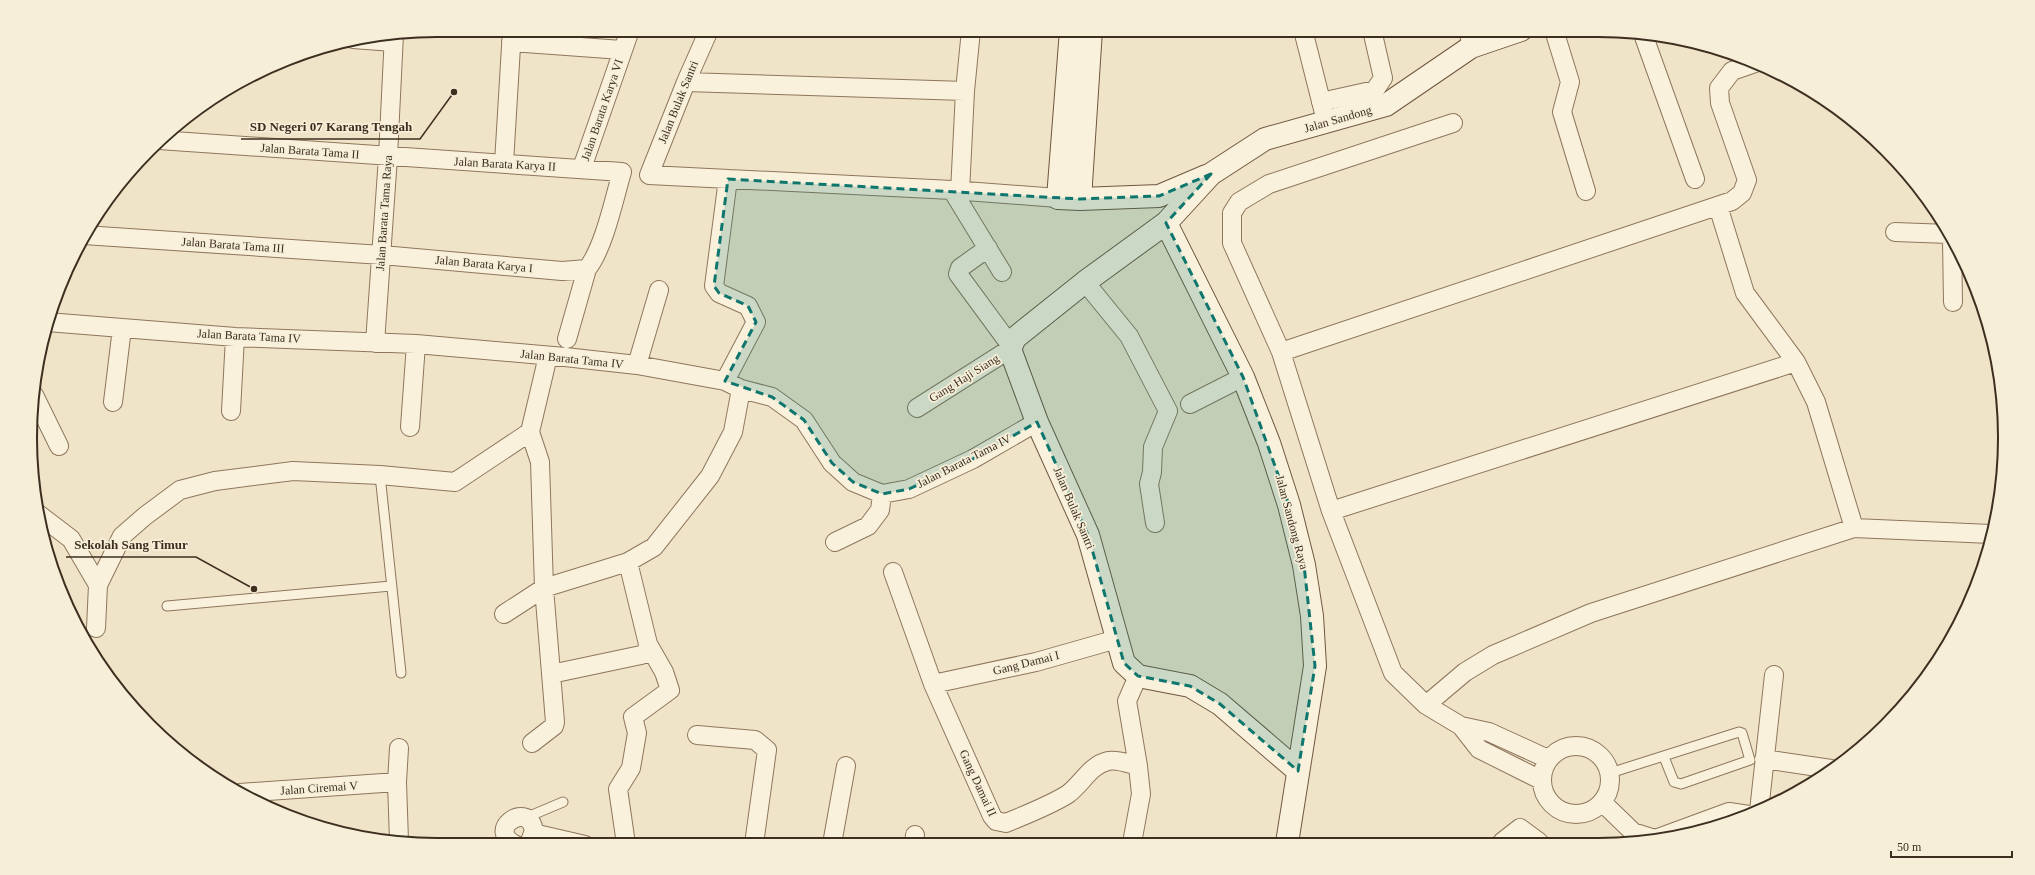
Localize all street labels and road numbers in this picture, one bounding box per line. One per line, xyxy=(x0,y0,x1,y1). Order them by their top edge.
street label: Jalan Barata Karya VI xyxy=(578,57,626,163)
street label: Jalan Bulak Santri xyxy=(655,58,701,145)
street label: Jalan Sandong xyxy=(1303,103,1373,135)
street label: Jalan Barata Tama II xyxy=(260,141,360,161)
street label: Jalan Barata Tama Raya xyxy=(373,154,395,271)
street label: Jalan Barata Karya II xyxy=(454,154,556,174)
street label: Jalan Barata Tama III xyxy=(181,234,285,256)
street label: Jalan Barata Karya I xyxy=(434,253,534,275)
street label: Jalan Barata Tama IV xyxy=(197,326,302,346)
street label: Jalan Barata Tama IV xyxy=(520,347,625,371)
street label: Gang Haji Siang xyxy=(926,351,1002,405)
street label: Jalan Barata Tama IV xyxy=(915,431,1014,491)
street label: Jalan Bulak Santri xyxy=(1050,465,1098,552)
street label: Jalan Sandong Raya xyxy=(1273,473,1312,571)
street label: Gang Damai I xyxy=(991,648,1061,678)
street label: Gang Damai II xyxy=(956,747,1000,819)
street label: Jalan Ciremai V xyxy=(280,778,359,798)

